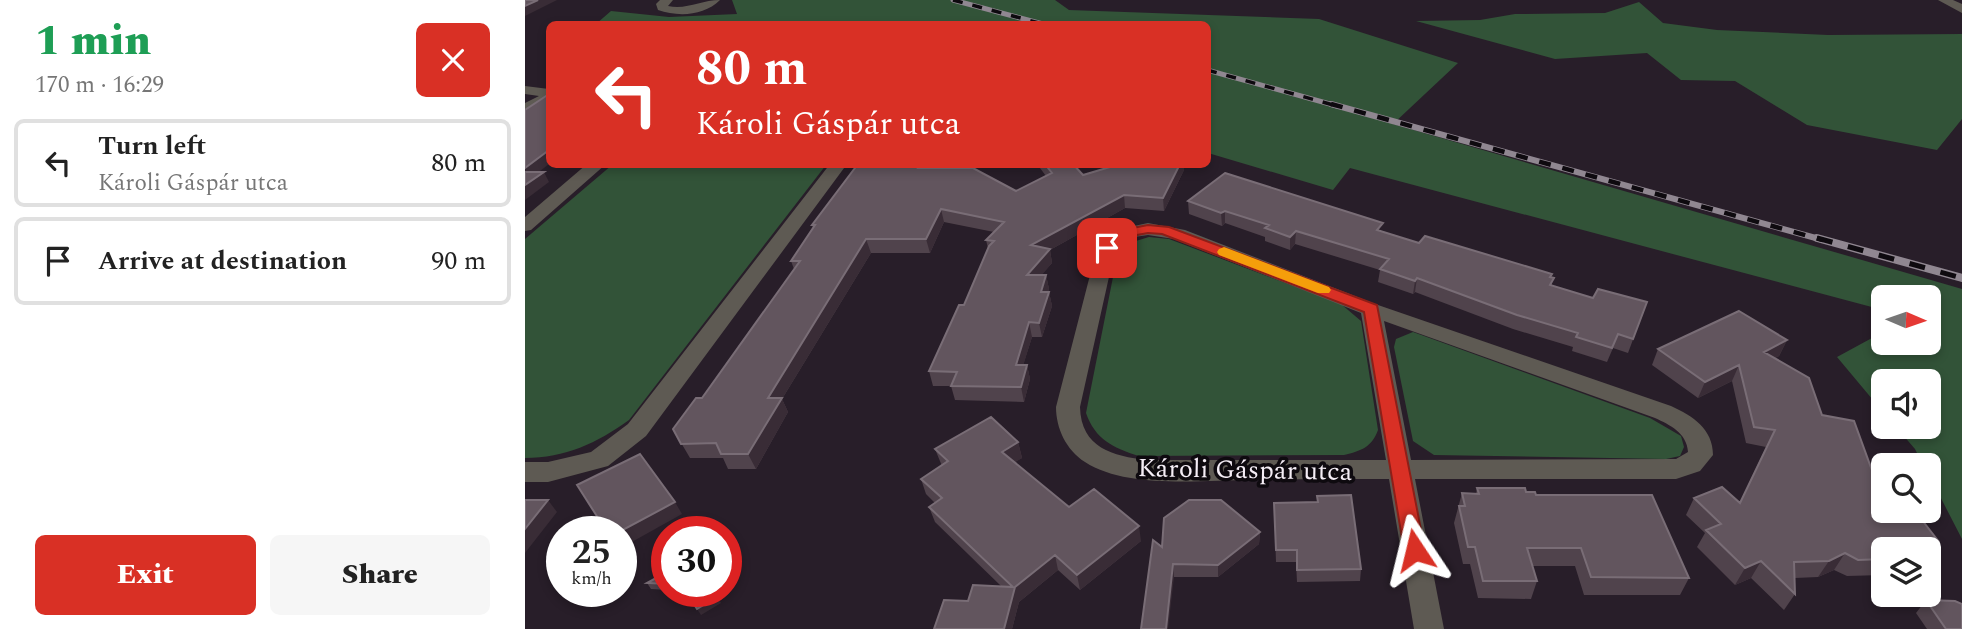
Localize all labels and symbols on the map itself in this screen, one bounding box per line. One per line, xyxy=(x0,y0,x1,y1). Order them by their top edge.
pin xyxy=(1077,218,1137,278)
north arrow xyxy=(1871,285,1941,355)
street label: Károli Gáspár utca xyxy=(1137,448,1353,492)
position arrow xyxy=(1378,513,1452,587)
speed limit sign: 30 xyxy=(651,516,742,607)

